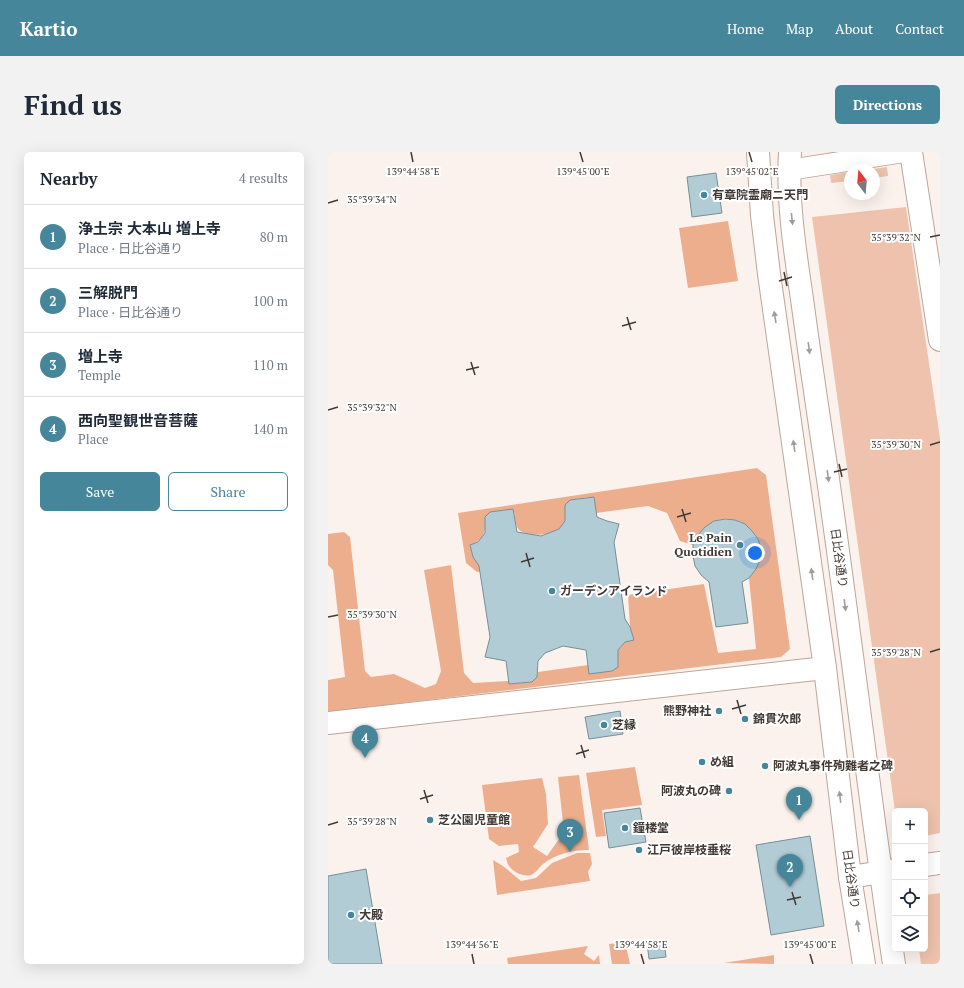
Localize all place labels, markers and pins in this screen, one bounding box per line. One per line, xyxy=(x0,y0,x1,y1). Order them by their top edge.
place label: 有章院霊廟ニ天門 xyxy=(712,187,808,202)
marker: 有章院霊廟ニ天門 xyxy=(699,190,709,200)
place label: Le Pain Quotidien xyxy=(674,530,732,559)
marker: Le Pain Quotidien xyxy=(735,540,745,550)
place label: ガーデンアイランド xyxy=(560,583,667,598)
marker: ガーデンアイランド xyxy=(547,586,557,596)
place label: 熊野神社 xyxy=(663,703,711,718)
marker: 熊野神社 xyxy=(714,706,724,716)
place label: 錦貫次郎 xyxy=(752,711,801,726)
marker: 錦貫次郎 xyxy=(740,714,750,724)
place label: 芝縁 xyxy=(612,717,636,732)
marker: 芝縁 xyxy=(599,720,609,730)
pin: 4 xyxy=(352,725,378,758)
place label: め組 xyxy=(710,754,734,769)
marker: め組 xyxy=(697,757,707,767)
place label: 阿波丸事件殉難者之碑 xyxy=(773,758,893,773)
marker: 阿波丸事件殉難者之碑 xyxy=(760,761,770,771)
place label: 阿波丸の碑 xyxy=(661,783,721,798)
marker: 阿波丸の碑 xyxy=(724,786,734,796)
pin: 1 xyxy=(786,787,812,820)
place label: 芝公園児童館 xyxy=(438,812,510,827)
marker: 芝公園児童館 xyxy=(425,815,435,825)
pin: 3 xyxy=(557,819,583,852)
place label: 鐘楼堂 xyxy=(632,820,669,835)
marker: 鐘楼堂 xyxy=(620,823,630,833)
place label: 江戸彼岸枝垂桜 xyxy=(647,842,731,857)
marker: 江戸彼岸枝垂桜 xyxy=(634,845,644,855)
pin: 2 xyxy=(777,854,803,887)
place label: 大殿 xyxy=(359,907,383,922)
marker: 大殿 xyxy=(346,910,356,920)

